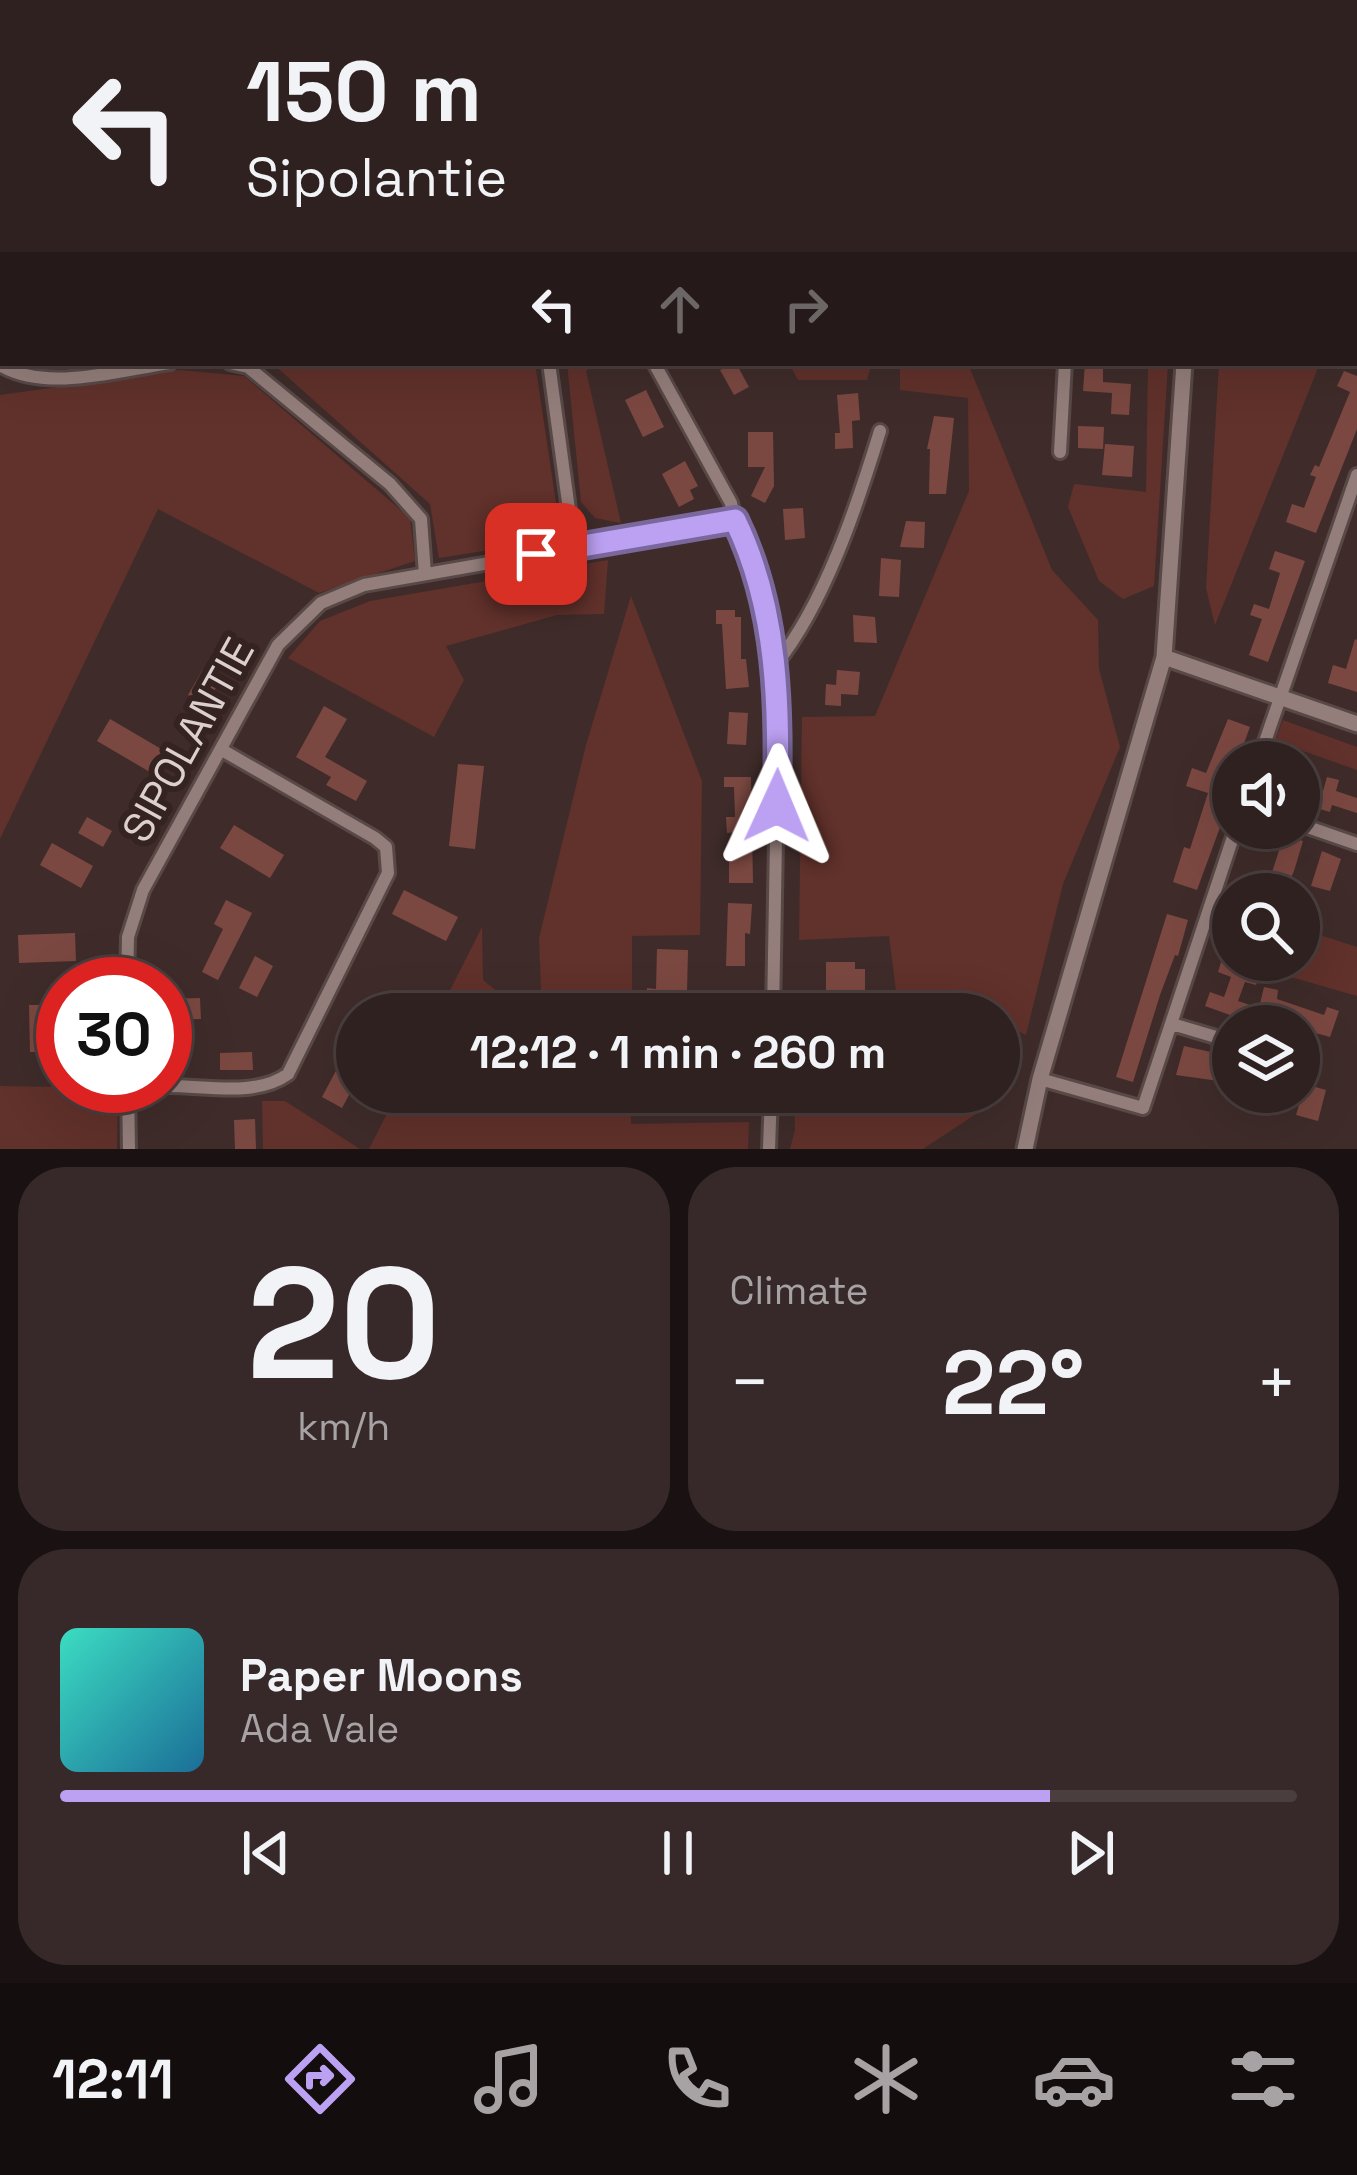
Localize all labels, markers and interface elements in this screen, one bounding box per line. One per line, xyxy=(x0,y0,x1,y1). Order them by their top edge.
text: 150 m xyxy=(246,38,482,146)
icon: left xyxy=(48,48,204,204)
text: Sipolantie xyxy=(246,143,507,212)
icon: left xyxy=(521,276,587,342)
icon: ahead xyxy=(647,276,713,342)
icon: right xyxy=(773,276,839,342)
pin xyxy=(485,503,587,605)
icon: arrive xyxy=(503,521,569,587)
street label: SIPOLANTIE xyxy=(110,629,266,851)
map controls xyxy=(1212,741,1320,1113)
button: sound xyxy=(1212,741,1320,849)
position arrow xyxy=(714,743,840,869)
button: search xyxy=(1212,873,1320,981)
speed limit sign: 30 xyxy=(36,957,192,1113)
button: layers xyxy=(1212,1005,1320,1113)
text: 12:12 · 1 min · 260 m xyxy=(470,1024,886,1081)
text: 20 xyxy=(247,1224,441,1424)
text: Climate xyxy=(730,1266,869,1315)
text: 22° xyxy=(942,1325,1084,1440)
text: − xyxy=(730,1340,770,1424)
text: + xyxy=(1256,1340,1297,1424)
text: km/h xyxy=(297,1402,390,1451)
text: Paper Moons xyxy=(240,1647,523,1704)
text: Ada Vale xyxy=(240,1704,399,1753)
icon: previous xyxy=(233,1820,299,1886)
icon: pause xyxy=(645,1820,711,1886)
icon: next xyxy=(1058,1820,1124,1886)
icon: directions xyxy=(278,2037,362,2121)
icon: music xyxy=(467,2037,551,2121)
icon: phone xyxy=(655,2037,739,2121)
icon: climate xyxy=(844,2037,928,2121)
icon: car xyxy=(1032,2037,1116,2121)
icon: filters xyxy=(1221,2037,1305,2121)
text: 12:11 xyxy=(52,2045,174,2114)

